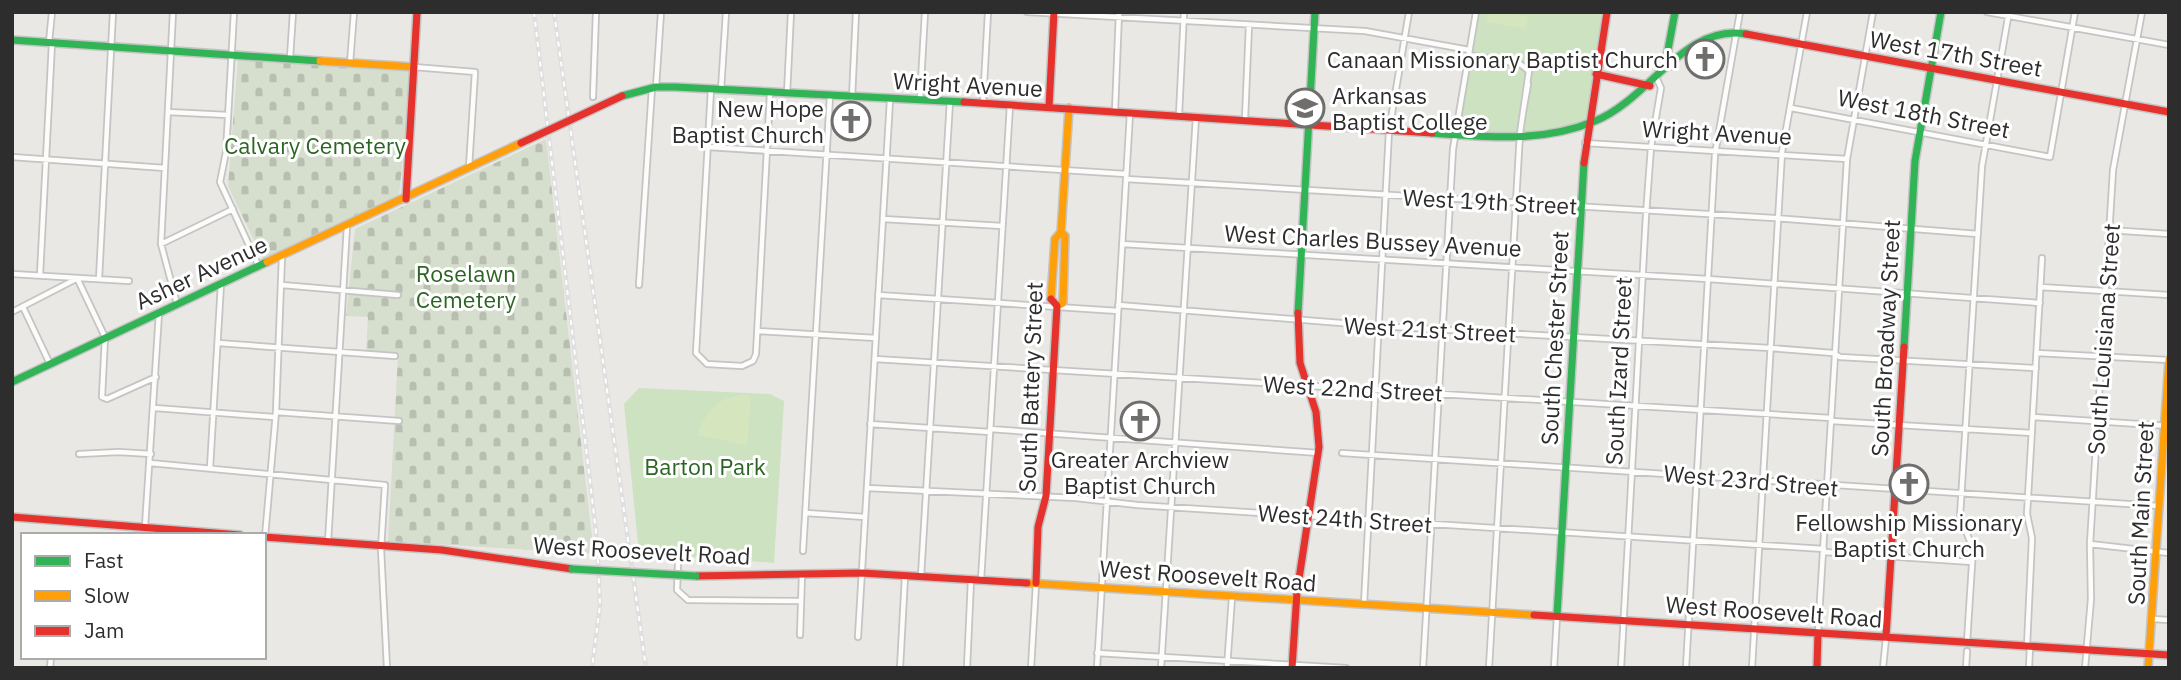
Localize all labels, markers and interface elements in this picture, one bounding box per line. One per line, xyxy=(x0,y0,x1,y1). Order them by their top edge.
street label: West 17th Street xyxy=(1867,23,2045,83)
church icon: Canaan Missionary Baptist Church xyxy=(1684,38,1726,80)
place label: Canaan Missionary Baptist Church xyxy=(1327,44,1678,74)
street label: Wright Avenue xyxy=(892,65,1044,103)
place label: Arkansas Baptist College xyxy=(1332,80,1488,136)
street label: West 18th Street xyxy=(1835,82,2013,144)
school or university icon: Arkansas Baptist College xyxy=(1284,87,1326,129)
place label: New Hope Baptist Church xyxy=(672,93,824,149)
church icon: New Hope Baptist Church xyxy=(830,100,872,142)
street label: Wright Avenue xyxy=(1641,113,1793,151)
park label: Calvary Cemetery xyxy=(224,130,406,160)
street label: West 19th Street xyxy=(1402,181,1578,221)
street label: West Charles Bussey Avenue xyxy=(1224,217,1522,263)
street label: South Broadway Street xyxy=(1864,219,1906,457)
street label: South Louisiana Street xyxy=(2080,222,2126,456)
street label: Asher Avenue xyxy=(130,228,272,316)
street label: South Chester Street xyxy=(1533,230,1575,446)
park label: Roselawn Cemetery xyxy=(416,258,517,314)
street label: South Izard Street xyxy=(1598,276,1638,466)
street label: South Battery Street xyxy=(1011,281,1049,493)
street label: West 21st Street xyxy=(1343,310,1517,348)
street label: West 22nd Street xyxy=(1262,368,1444,408)
church icon: Greater Archview Baptist Church xyxy=(1119,400,1161,442)
street label: South Main Street xyxy=(2120,420,2160,606)
place label: Greater Archview Baptist Church xyxy=(1051,444,1229,500)
park label: Barton Park xyxy=(644,451,766,481)
street label: West 23rd Street xyxy=(1662,457,1840,503)
church icon: Fellowship Missionary Baptist Church xyxy=(1888,463,1930,505)
street label: West 24th Street xyxy=(1257,497,1433,539)
place label: Fellowship Missionary Baptist Church xyxy=(1795,507,2023,563)
street label: West Roosevelt Road xyxy=(533,529,751,571)
legend xyxy=(21,533,266,659)
text: Fast xyxy=(84,546,124,574)
street label: West Roosevelt Road xyxy=(1099,552,1317,598)
text: Slow xyxy=(84,581,130,609)
street label: West Roosevelt Road xyxy=(1665,588,1883,634)
text: Jam xyxy=(84,616,124,644)

